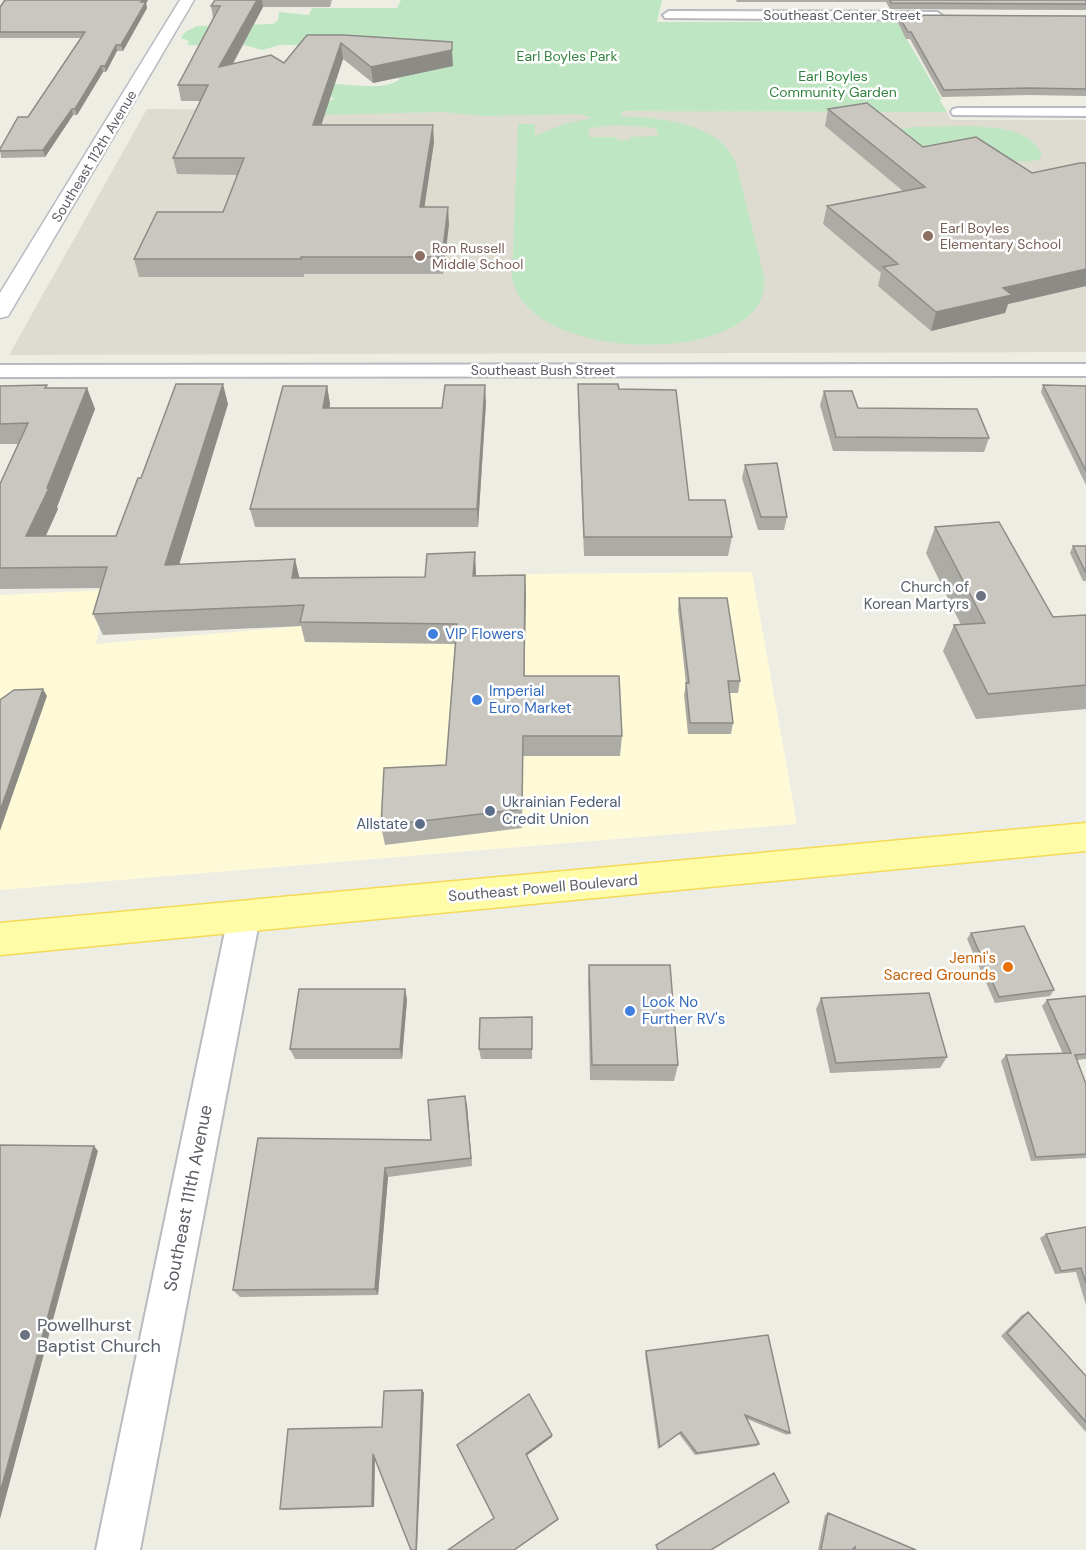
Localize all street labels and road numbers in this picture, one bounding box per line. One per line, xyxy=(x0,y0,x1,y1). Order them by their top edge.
street label: Southeast Center Street xyxy=(763,6,921,24)
street label: Southeast 112th Avenue xyxy=(47,87,141,225)
street label: Southeast Bush Street xyxy=(471,361,615,379)
street label: Southeast Powell Boulevard xyxy=(447,870,639,906)
street label: Southeast 111th Avenue xyxy=(158,1103,218,1293)

